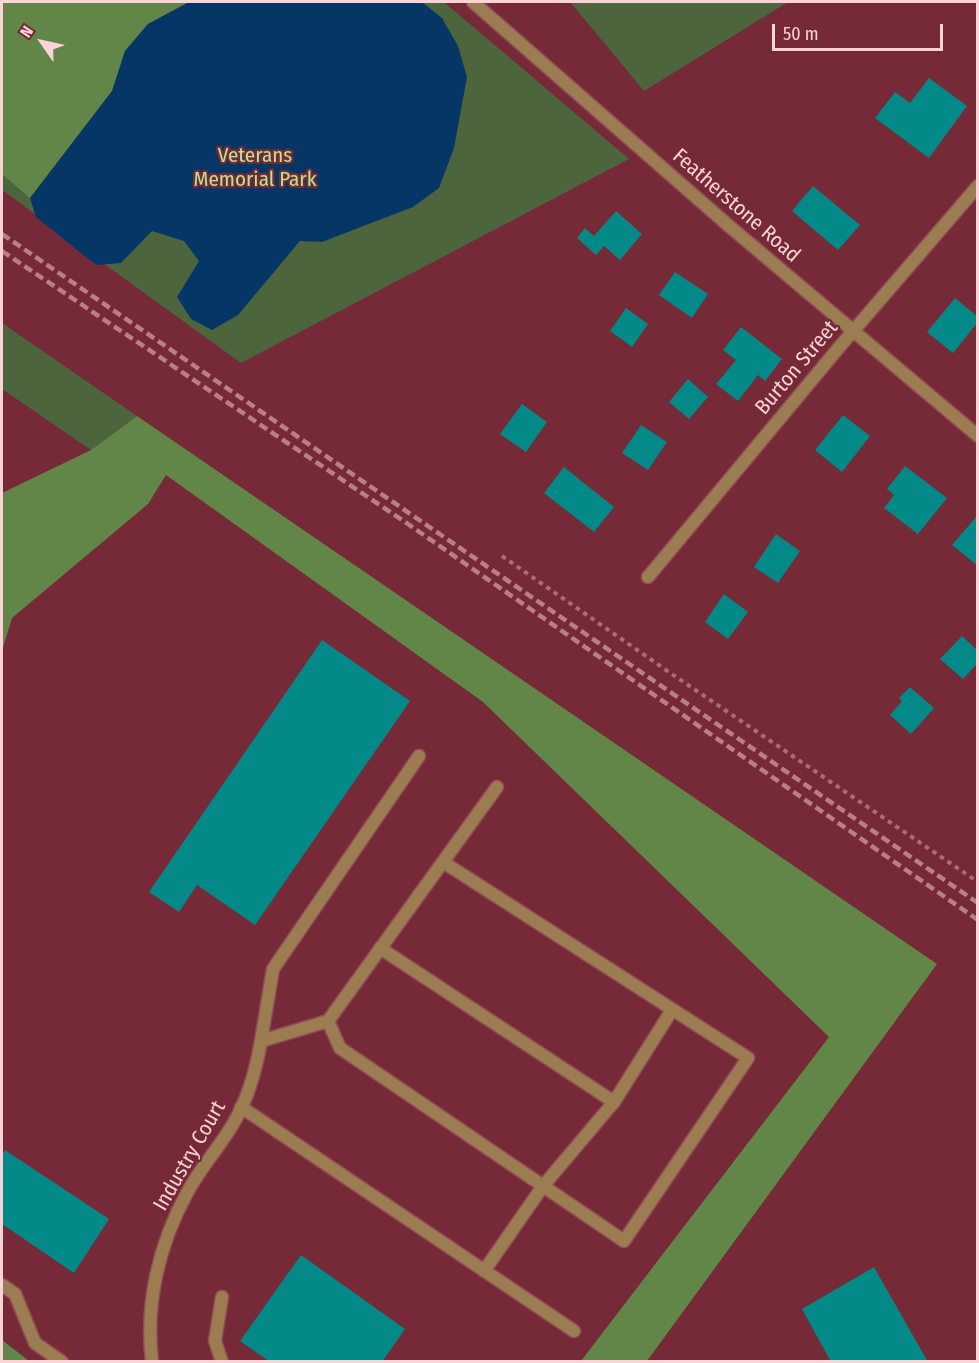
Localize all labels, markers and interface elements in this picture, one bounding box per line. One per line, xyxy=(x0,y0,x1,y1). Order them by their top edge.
north arrow xyxy=(12,12,72,72)
scale bar xyxy=(775,12,946,50)
text: N xyxy=(16,22,37,41)
text: 50 m xyxy=(783,23,819,45)
park label: Veterans Memorial Park xyxy=(194,143,316,193)
street label: Featherstone Road xyxy=(667,144,805,268)
street label: Burton Street xyxy=(750,316,844,420)
street label: Industry Court xyxy=(148,1097,232,1215)

